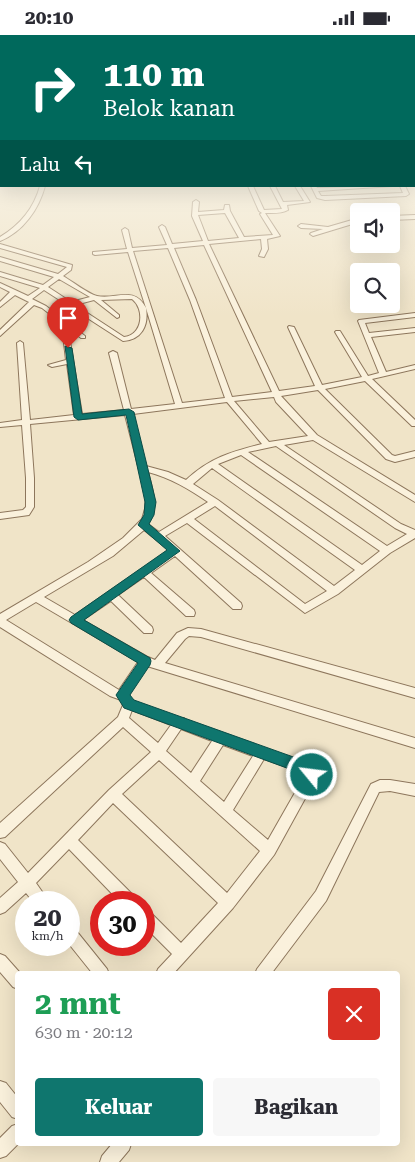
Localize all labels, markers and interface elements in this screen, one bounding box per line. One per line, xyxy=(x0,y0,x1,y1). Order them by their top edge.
text: 20:10 xyxy=(25,6,74,29)
text: 110 m xyxy=(103,54,204,95)
icon: right xyxy=(20,55,85,120)
text: Belok kanan xyxy=(103,96,235,121)
icon: left xyxy=(70,150,98,178)
text: Lalu xyxy=(20,153,60,176)
map controls xyxy=(350,203,400,313)
button: sound xyxy=(350,203,400,253)
button: search xyxy=(350,263,400,313)
pin xyxy=(47,297,89,348)
icon: arrive xyxy=(54,304,82,332)
position arrow xyxy=(285,748,337,800)
speed limit sign: 30 xyxy=(90,891,155,956)
text: 20 xyxy=(33,903,62,932)
text: km/h xyxy=(31,929,64,943)
text: 2 mnt xyxy=(35,986,121,1021)
button: close xyxy=(328,988,380,1040)
text: 630 m · 20:12 xyxy=(35,1023,133,1042)
button: Keluar xyxy=(35,1078,203,1136)
button: Bagikan xyxy=(213,1078,380,1136)

